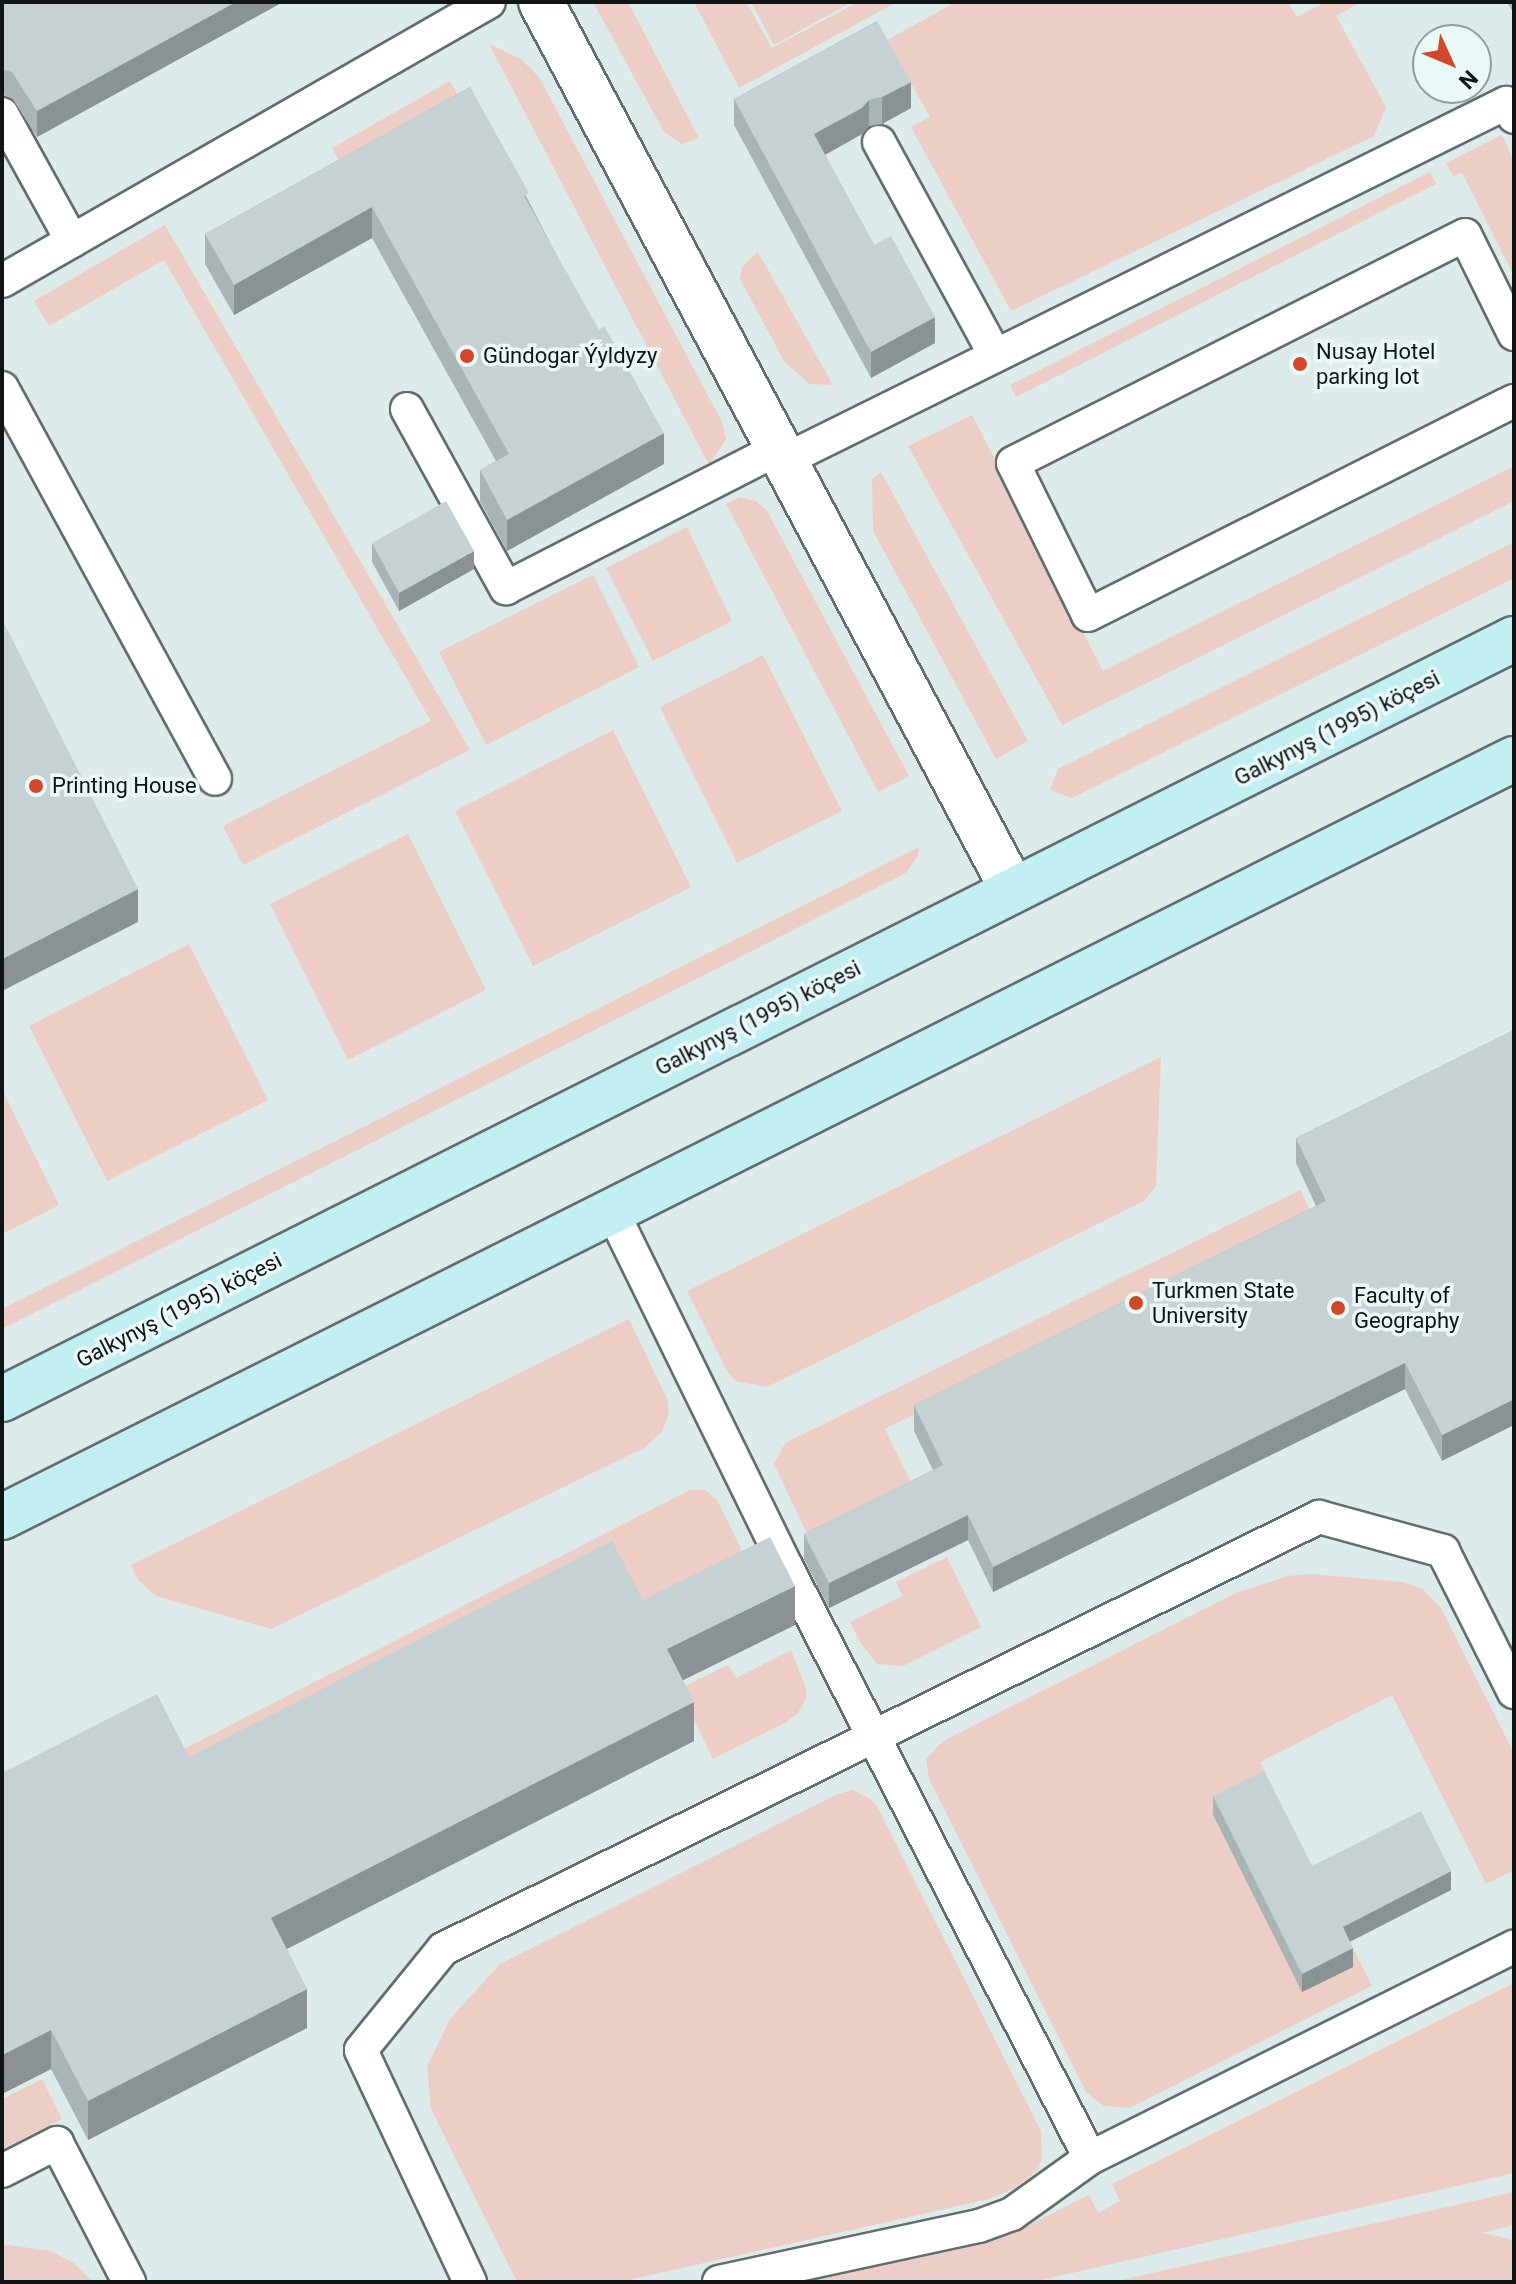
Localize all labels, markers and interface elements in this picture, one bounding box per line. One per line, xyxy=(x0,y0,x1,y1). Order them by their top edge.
north arrow xyxy=(1412,24,1492,104)
text: N xyxy=(1454,65,1483,94)
place label: Nusay Hotel parking lot xyxy=(1316,338,1435,390)
place label: Gündogar Ýyldyzy xyxy=(483,343,657,369)
marker: Gündogar Ýyldyzy xyxy=(458,347,476,365)
marker: Nusay Hotel parking lot xyxy=(1291,355,1309,373)
street label: Galkynyş (1995) köçesi xyxy=(1230,665,1444,791)
place label: Printing House xyxy=(52,773,197,799)
marker: Printing House xyxy=(27,777,45,795)
street label: Galkynyş (1995) köçesi xyxy=(651,955,865,1081)
street label: Galkynyş (1995) köçesi xyxy=(72,1247,286,1373)
place label: Turkmen State University xyxy=(1152,1277,1294,1328)
place label: Faculty of Geography xyxy=(1354,1282,1459,1334)
marker: Turkmen State University xyxy=(1127,1294,1145,1312)
marker: Faculty of Geography xyxy=(1329,1299,1347,1317)

